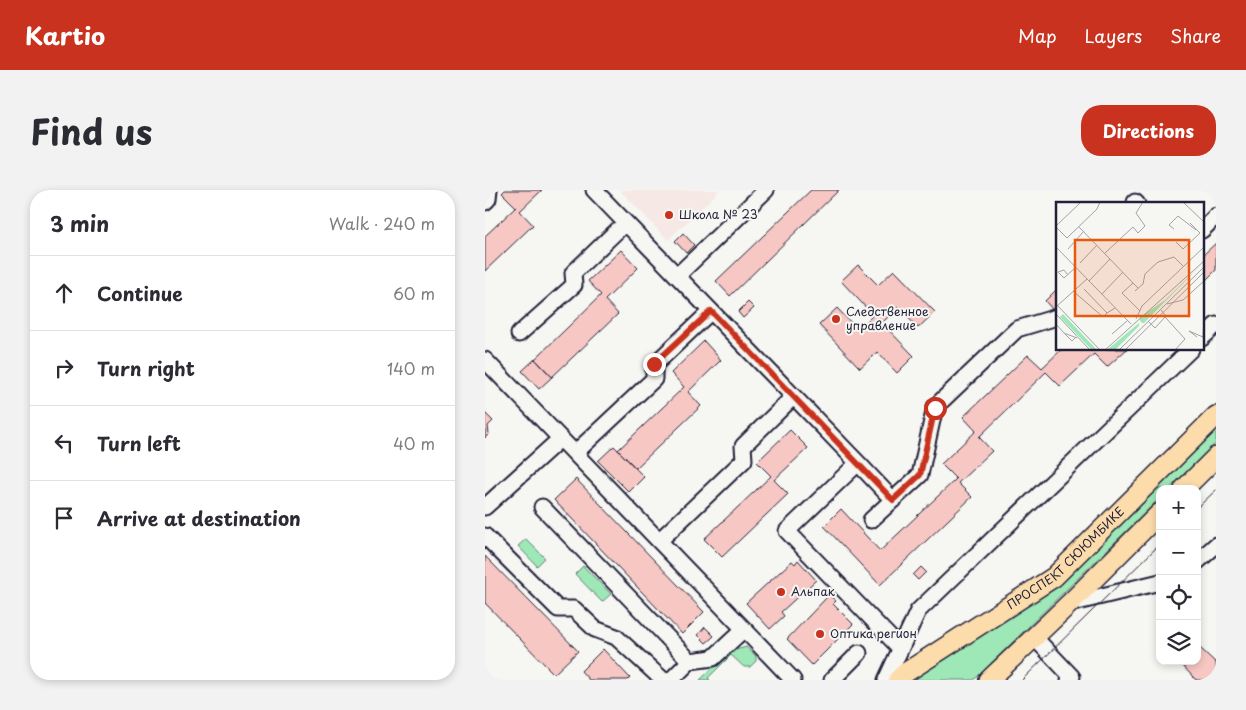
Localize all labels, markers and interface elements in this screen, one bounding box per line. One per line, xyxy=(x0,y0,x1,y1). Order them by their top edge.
text: Kartio xyxy=(25,17,105,53)
text: Map xyxy=(1018,22,1057,49)
text: Layers xyxy=(1085,22,1142,49)
text: Share xyxy=(1170,22,1221,49)
text: Find us xyxy=(30,104,152,157)
button: Directions xyxy=(1081,105,1216,156)
inset map xyxy=(1056,202,1203,350)
place label: Школа № 23 xyxy=(679,205,758,223)
text: 3 min xyxy=(50,207,109,239)
marker: Школа № 23 xyxy=(663,209,675,221)
text: Walk · 240 m xyxy=(329,211,435,235)
icon: ahead xyxy=(50,279,78,307)
text: Continue xyxy=(97,279,183,307)
text: 60 m xyxy=(393,281,435,305)
place label: Следственное управление xyxy=(846,302,929,334)
marker: Следственное управление xyxy=(830,313,842,325)
route end xyxy=(643,353,666,376)
icon: right xyxy=(50,354,78,382)
text: Turn right xyxy=(97,354,195,382)
text: 140 m xyxy=(387,356,435,380)
route start xyxy=(924,397,947,420)
icon: left xyxy=(50,429,78,457)
text: Turn left xyxy=(97,429,181,457)
text: 40 m xyxy=(393,431,435,455)
map controls xyxy=(1156,485,1201,665)
button: + xyxy=(1156,485,1201,530)
street label: ПРОСПЕКТ СЮЮМБИКЕ xyxy=(1003,502,1128,613)
icon: arrive xyxy=(50,504,78,532)
text: Arrive at destination xyxy=(97,504,301,532)
button: − xyxy=(1156,530,1201,575)
button: locate xyxy=(1156,575,1201,620)
place label: Альпак xyxy=(791,582,836,600)
marker: Альпак xyxy=(775,586,787,598)
button: layers xyxy=(1156,620,1201,665)
place label: Оптика регион xyxy=(830,624,917,642)
marker: Оптика регион xyxy=(814,628,826,640)

